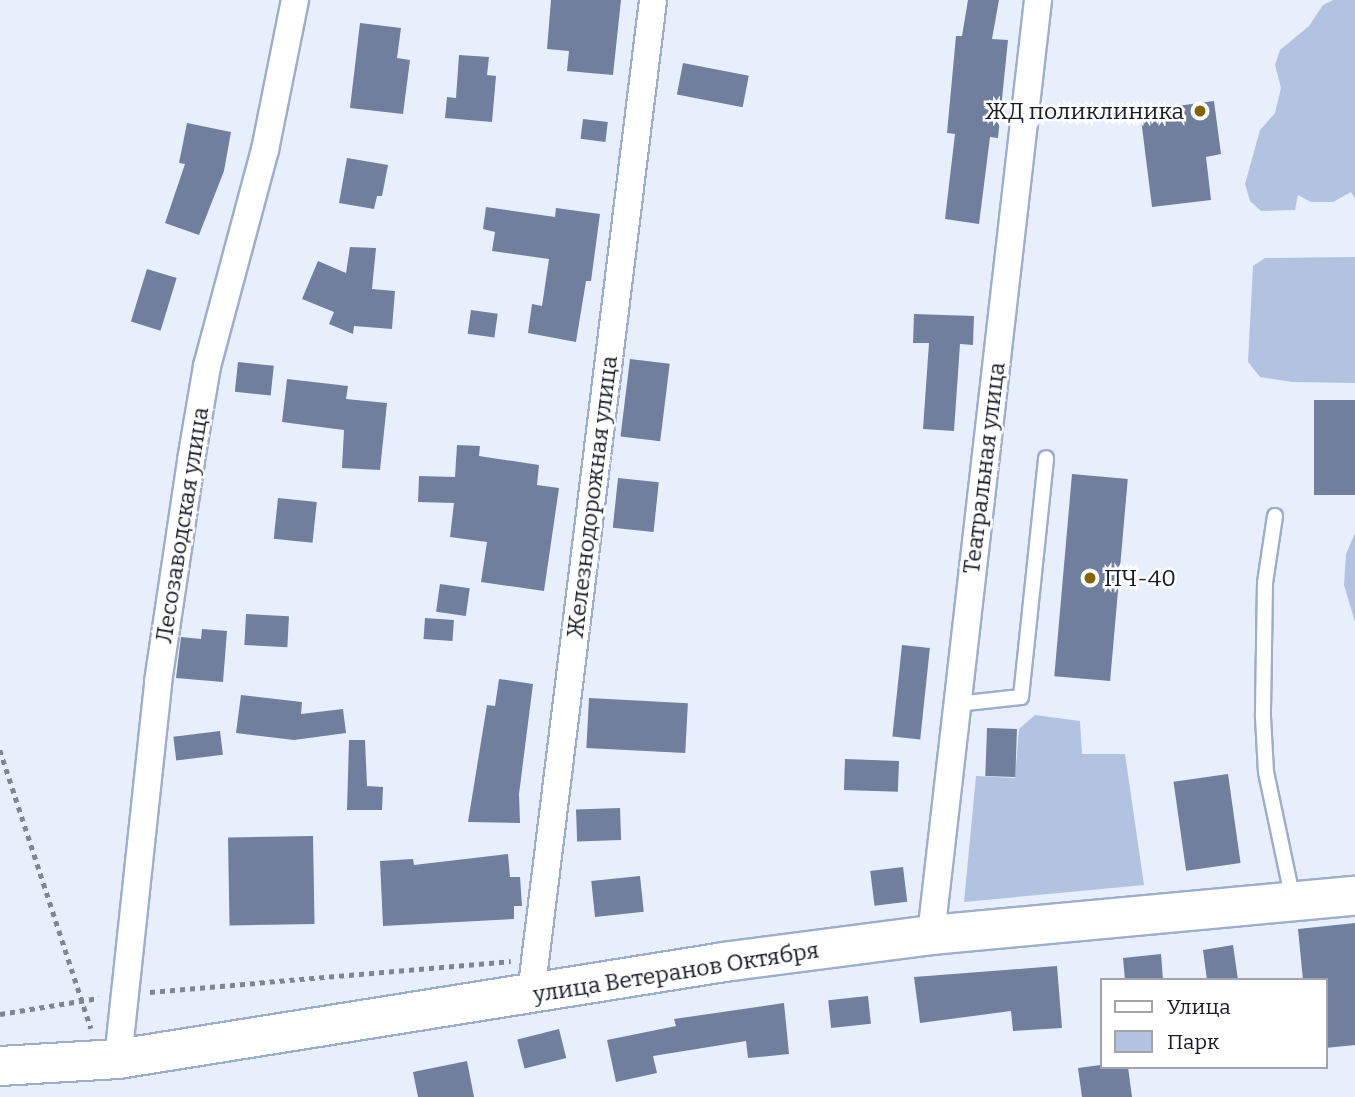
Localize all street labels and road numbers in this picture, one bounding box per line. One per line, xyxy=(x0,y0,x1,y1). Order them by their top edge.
street label: Железнодорожная улица xyxy=(561,354,623,640)
street label: Театральная улица xyxy=(957,361,1011,575)
street label: Лесозаводская улица xyxy=(150,405,214,645)
street label: улица Ветеранов Октября xyxy=(531,936,821,1008)

